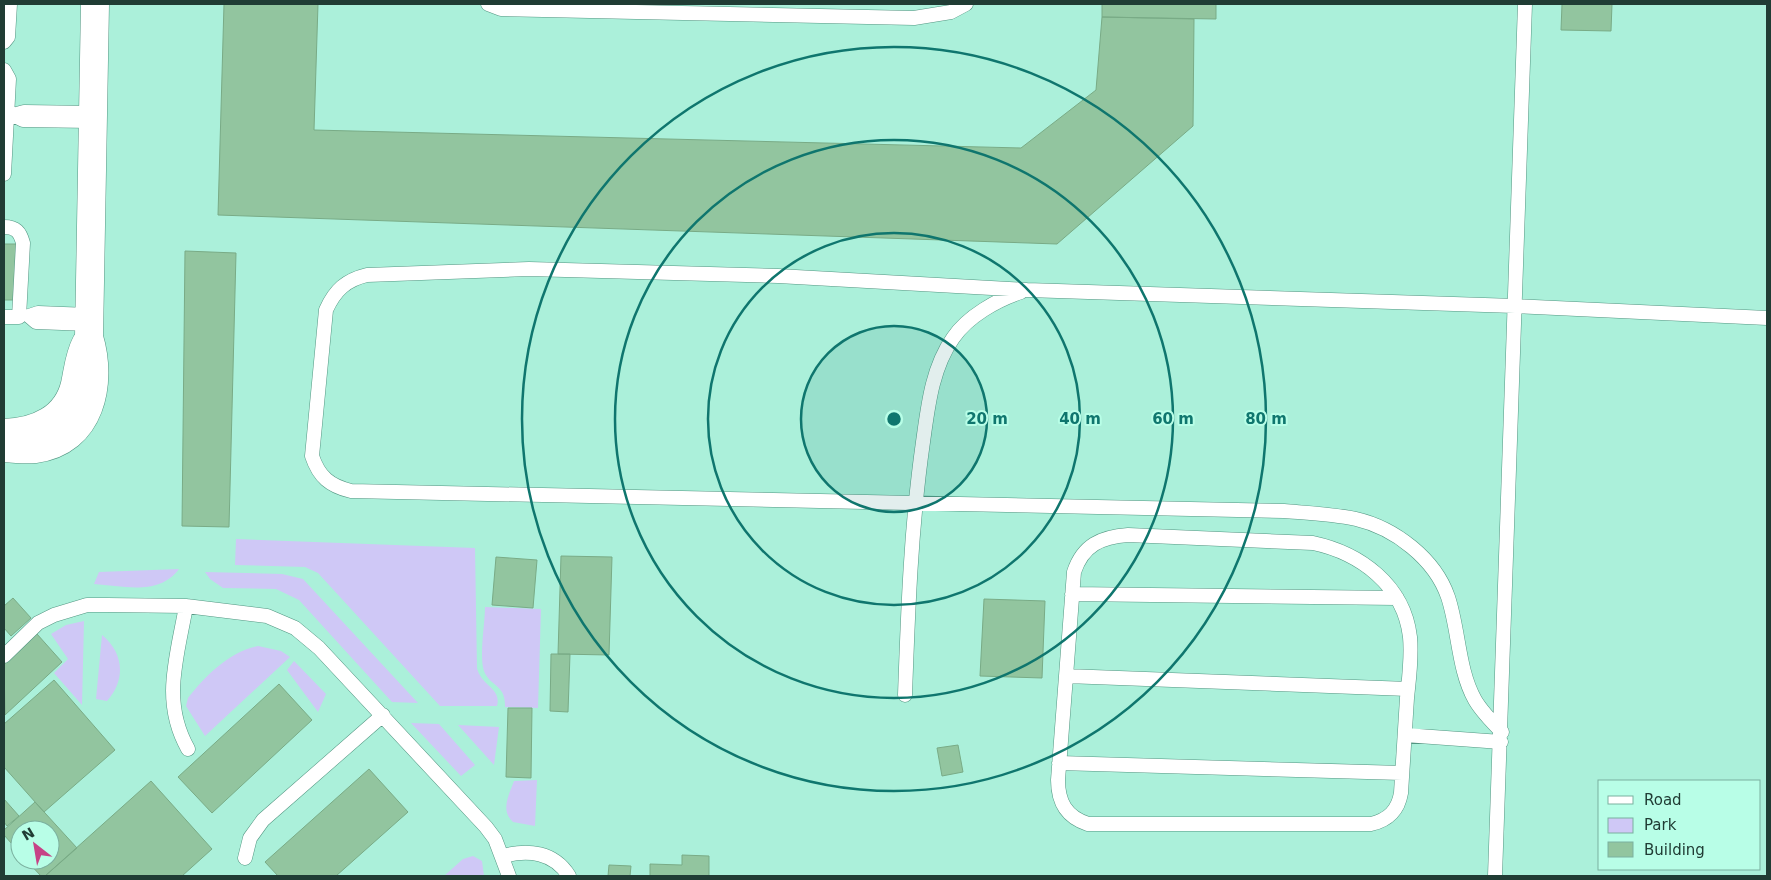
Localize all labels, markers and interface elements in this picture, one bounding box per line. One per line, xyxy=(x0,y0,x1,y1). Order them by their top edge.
centre of rings xyxy=(885,410,903,428)
text: 20 m xyxy=(966,410,1008,428)
text: 40 m xyxy=(1059,410,1101,428)
text: 60 m xyxy=(1152,410,1194,428)
text: 80 m xyxy=(1245,410,1287,428)
legend xyxy=(1598,780,1761,870)
text: Road xyxy=(1644,791,1682,809)
text: Park xyxy=(1644,816,1677,834)
north arrow xyxy=(10,820,60,870)
text: N xyxy=(19,824,37,844)
text: Building xyxy=(1644,841,1705,859)

